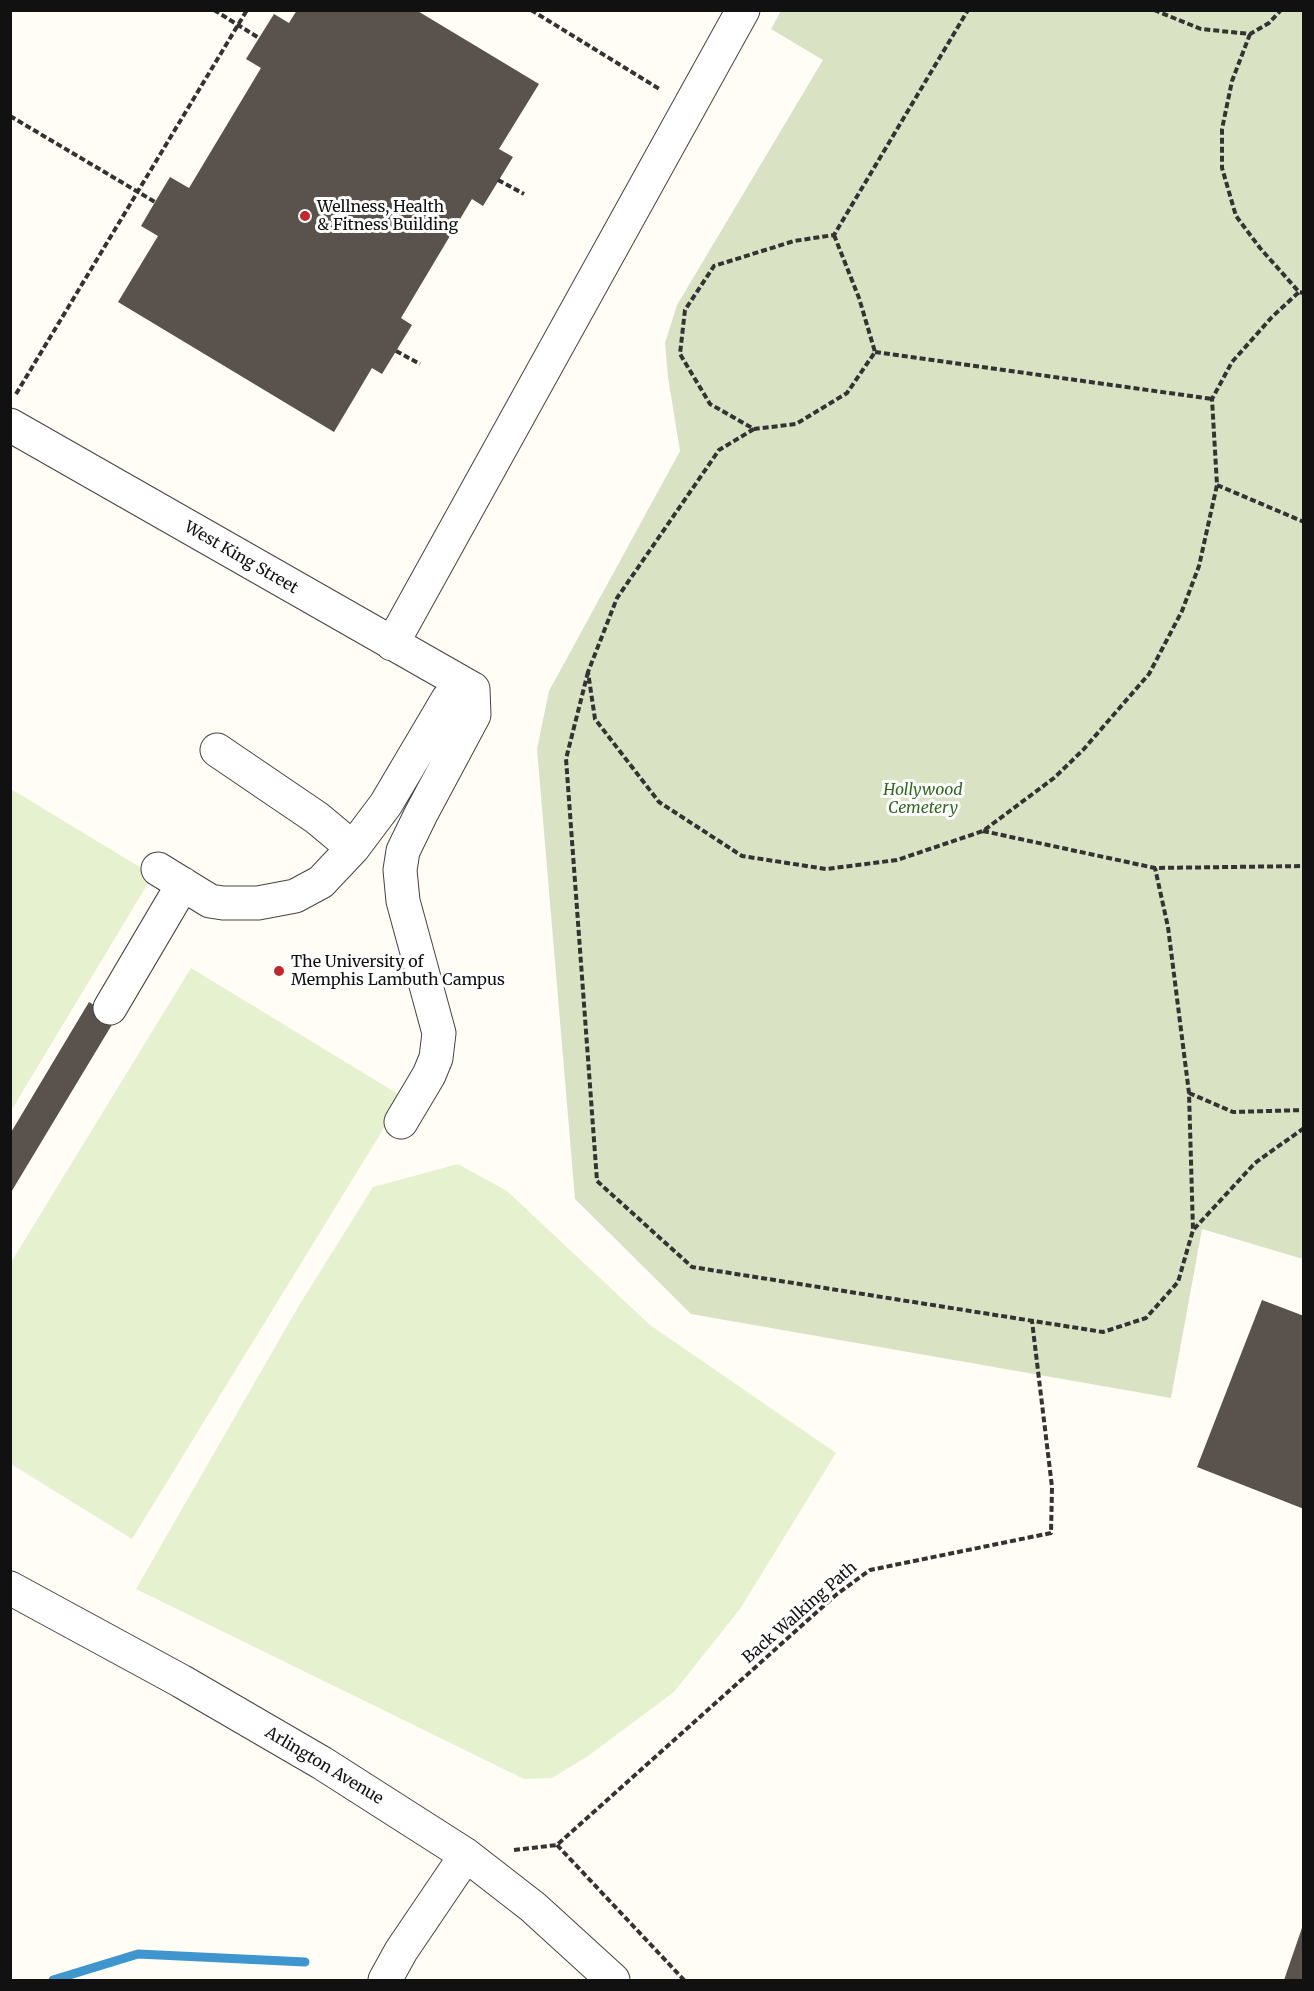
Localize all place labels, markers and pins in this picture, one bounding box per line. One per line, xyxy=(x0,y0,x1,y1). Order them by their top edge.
place label: Wellness, Health & Fitness Building xyxy=(317,197,458,235)
marker: Wellness, Health & Fitness Building xyxy=(298,209,312,223)
place label: The University of Memphis Lambuth Campus xyxy=(291,952,505,990)
marker: The University of Memphis Lambuth Campus xyxy=(272,964,286,978)

